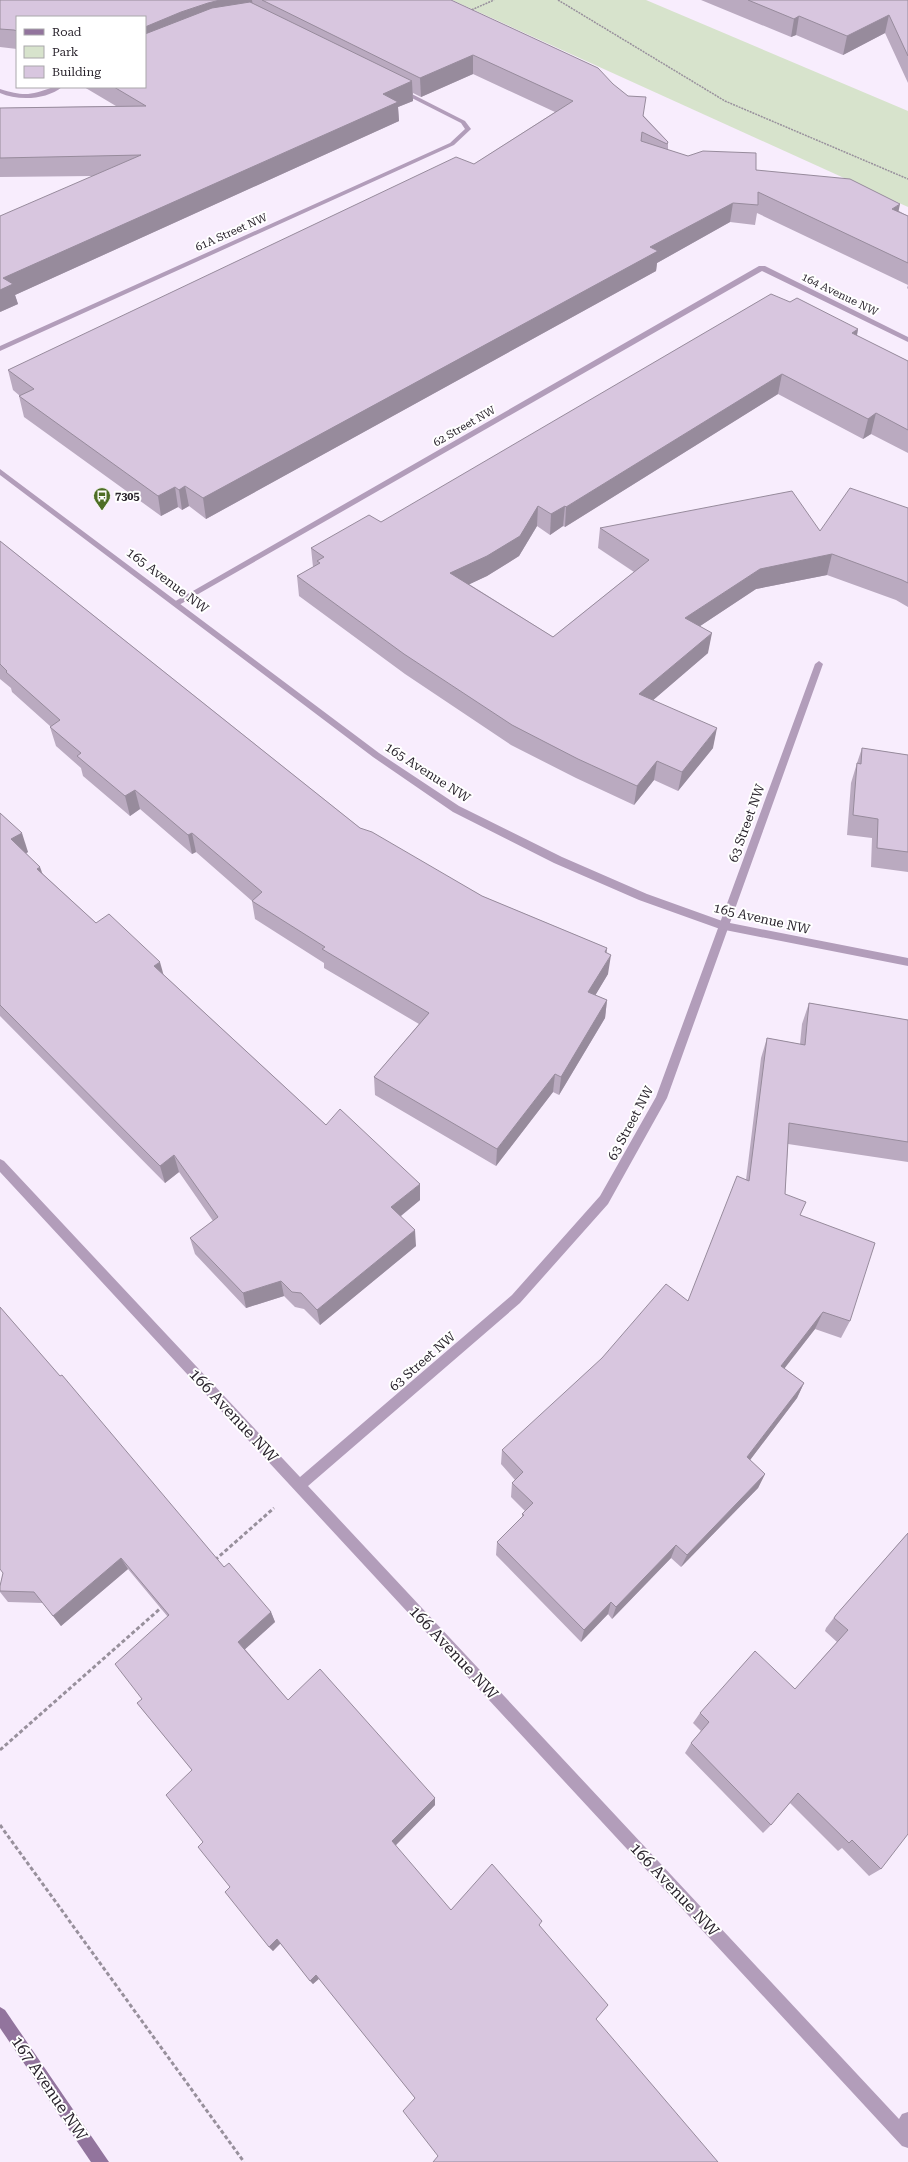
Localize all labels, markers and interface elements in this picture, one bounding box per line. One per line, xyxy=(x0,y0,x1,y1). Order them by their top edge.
legend xyxy=(16,16,146,88)
text: Road xyxy=(52,25,82,39)
text: Park xyxy=(52,45,79,59)
text: Building xyxy=(52,65,101,79)
street label: 61A Street NW xyxy=(193,211,270,254)
street label: 164 Avenue NW xyxy=(799,270,881,319)
street label: 62 Street NW xyxy=(431,403,498,449)
bus stop icon: 7305 xyxy=(92,486,112,511)
place label: 7305 xyxy=(115,490,140,503)
street label: 165 Avenue NW xyxy=(124,545,212,617)
street label: 165 Avenue NW xyxy=(382,739,474,806)
street label: 63 Street NW xyxy=(725,781,768,864)
street label: 165 Avenue NW xyxy=(712,900,812,937)
street label: 63 Street NW xyxy=(605,1083,657,1163)
street label: 63 Street NW xyxy=(386,1328,459,1394)
street label: 166 Avenue NW xyxy=(185,1364,282,1467)
street label: 166 Avenue NW xyxy=(405,1601,502,1704)
street label: 166 Avenue NW xyxy=(626,1838,723,1941)
street label: 167 Avenue NW xyxy=(8,2033,92,2145)

